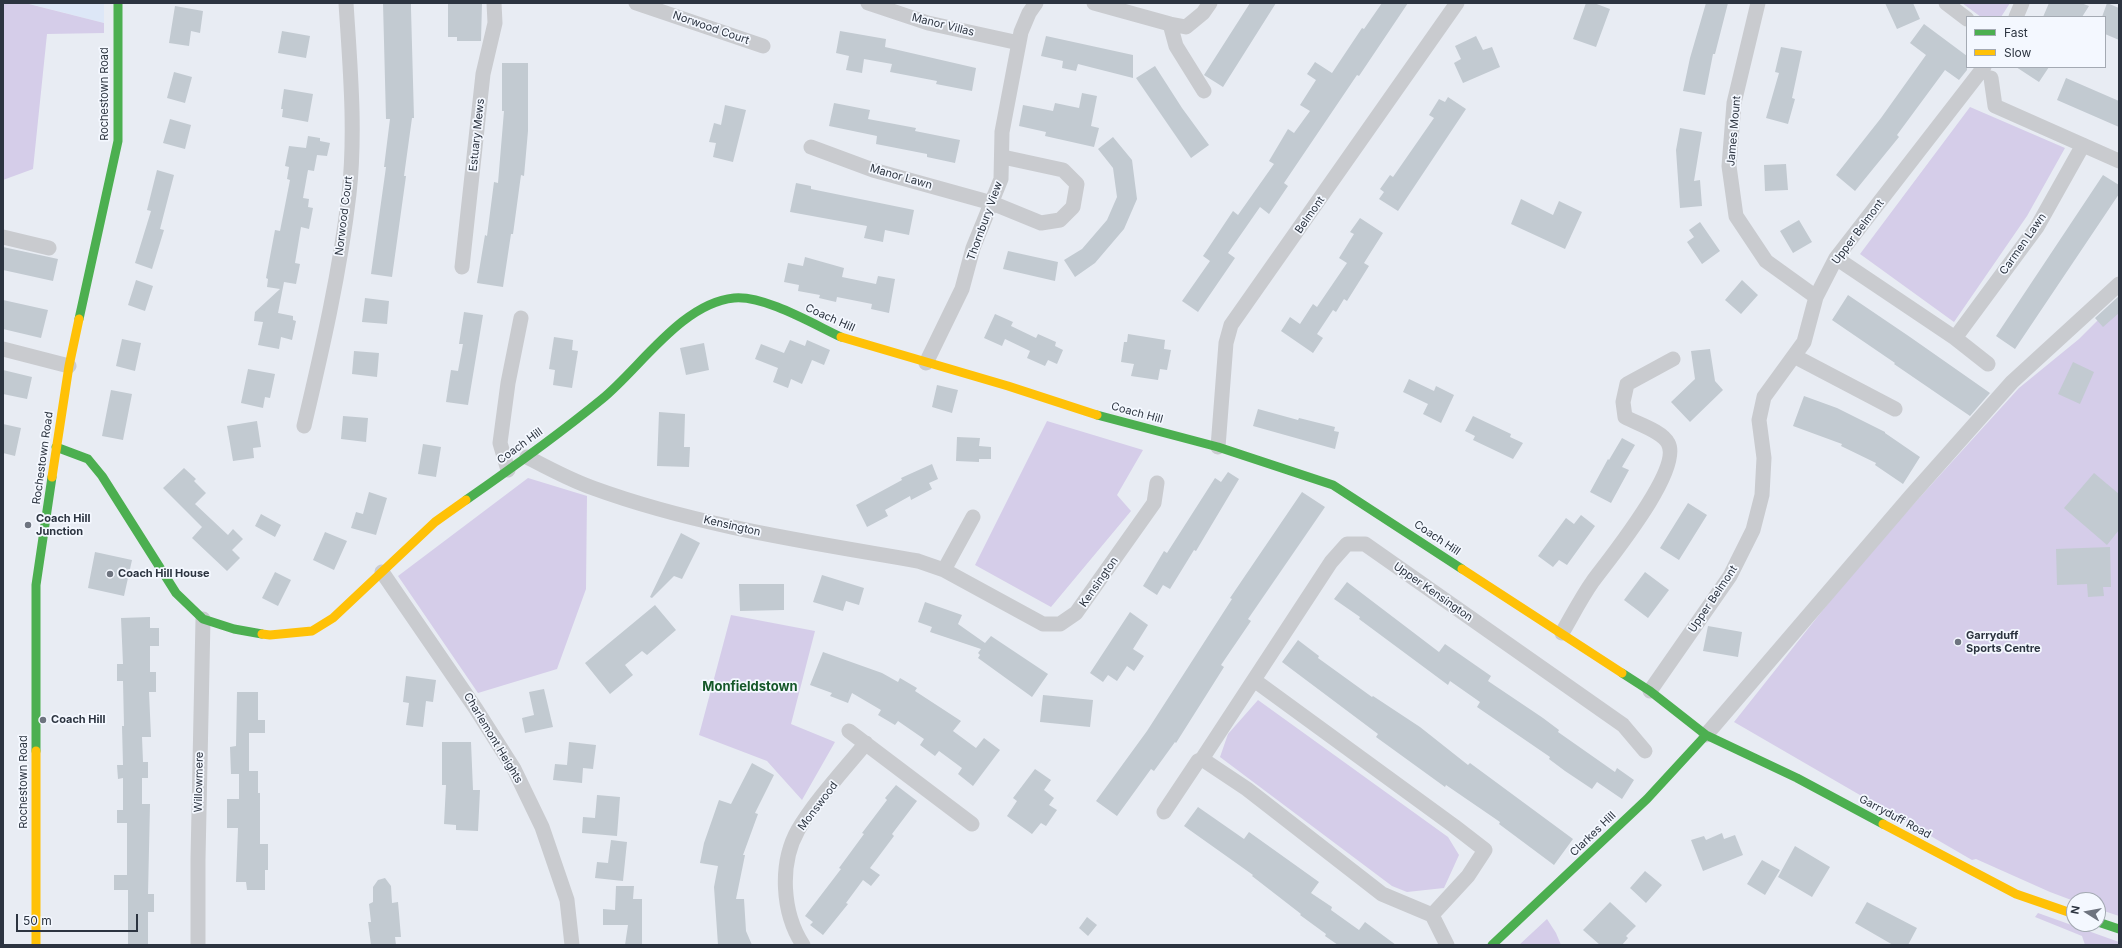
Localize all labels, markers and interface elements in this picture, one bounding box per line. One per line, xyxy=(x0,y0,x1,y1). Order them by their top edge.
street label: Norwood Court xyxy=(671,9,751,47)
street label: Manor Villas xyxy=(910,11,976,39)
legend xyxy=(1966,16,2106,68)
text: Fast xyxy=(2004,25,2028,40)
text: Slow xyxy=(2004,45,2031,60)
street label: Rochestown Road xyxy=(98,47,112,141)
street label: James Mount xyxy=(1724,95,1744,167)
street label: Estuary Mews xyxy=(467,98,487,172)
street label: Manor Lawn xyxy=(868,162,934,192)
street label: Norwood Court xyxy=(333,176,355,256)
street label: Thornbury View xyxy=(965,180,1005,262)
street label: Belmont xyxy=(1292,194,1328,236)
street label: Upper Belmont xyxy=(1829,197,1887,267)
street label: Carmen Lawn xyxy=(1997,211,2049,277)
street label: Coach Hill xyxy=(803,301,857,335)
street label: Coach Hill xyxy=(1110,400,1164,426)
street label: Rochestown Road xyxy=(30,411,56,505)
street label: Coach Hill xyxy=(495,425,545,467)
place label: Coach Hill Junction xyxy=(36,512,90,538)
street label: Kensington xyxy=(702,513,762,539)
street label: Coach Hill xyxy=(1411,518,1463,558)
marker: Coach Hill Junction xyxy=(23,520,33,530)
street label: Kensington xyxy=(1077,554,1121,610)
street label: Upper Kensington xyxy=(1391,560,1475,624)
street label: Upper Belmont xyxy=(1686,563,1740,635)
place label: Coach Hill House xyxy=(118,567,210,581)
marker: Coach Hill House xyxy=(105,569,115,579)
place label: Garryduff Sports Centre xyxy=(1966,629,2041,655)
marker: Garryduff Sports Centre xyxy=(1953,637,1963,647)
district label: Monfieldstown xyxy=(702,679,798,695)
street label: Charlemont Heights xyxy=(461,690,525,786)
place label: Coach Hill xyxy=(51,713,105,727)
marker: Coach Hill xyxy=(38,715,48,725)
street label: Rochestown Road xyxy=(17,735,31,829)
street label: Willowmere xyxy=(192,752,206,812)
street label: Monswood xyxy=(795,779,841,833)
street label: Garryduff Road xyxy=(1857,792,1933,842)
street label: Clarkes Hill xyxy=(1567,809,1619,859)
north arrow xyxy=(2066,892,2106,932)
text: N xyxy=(2068,904,2083,915)
scale bar xyxy=(18,906,140,932)
text: 50 m xyxy=(23,913,52,928)

